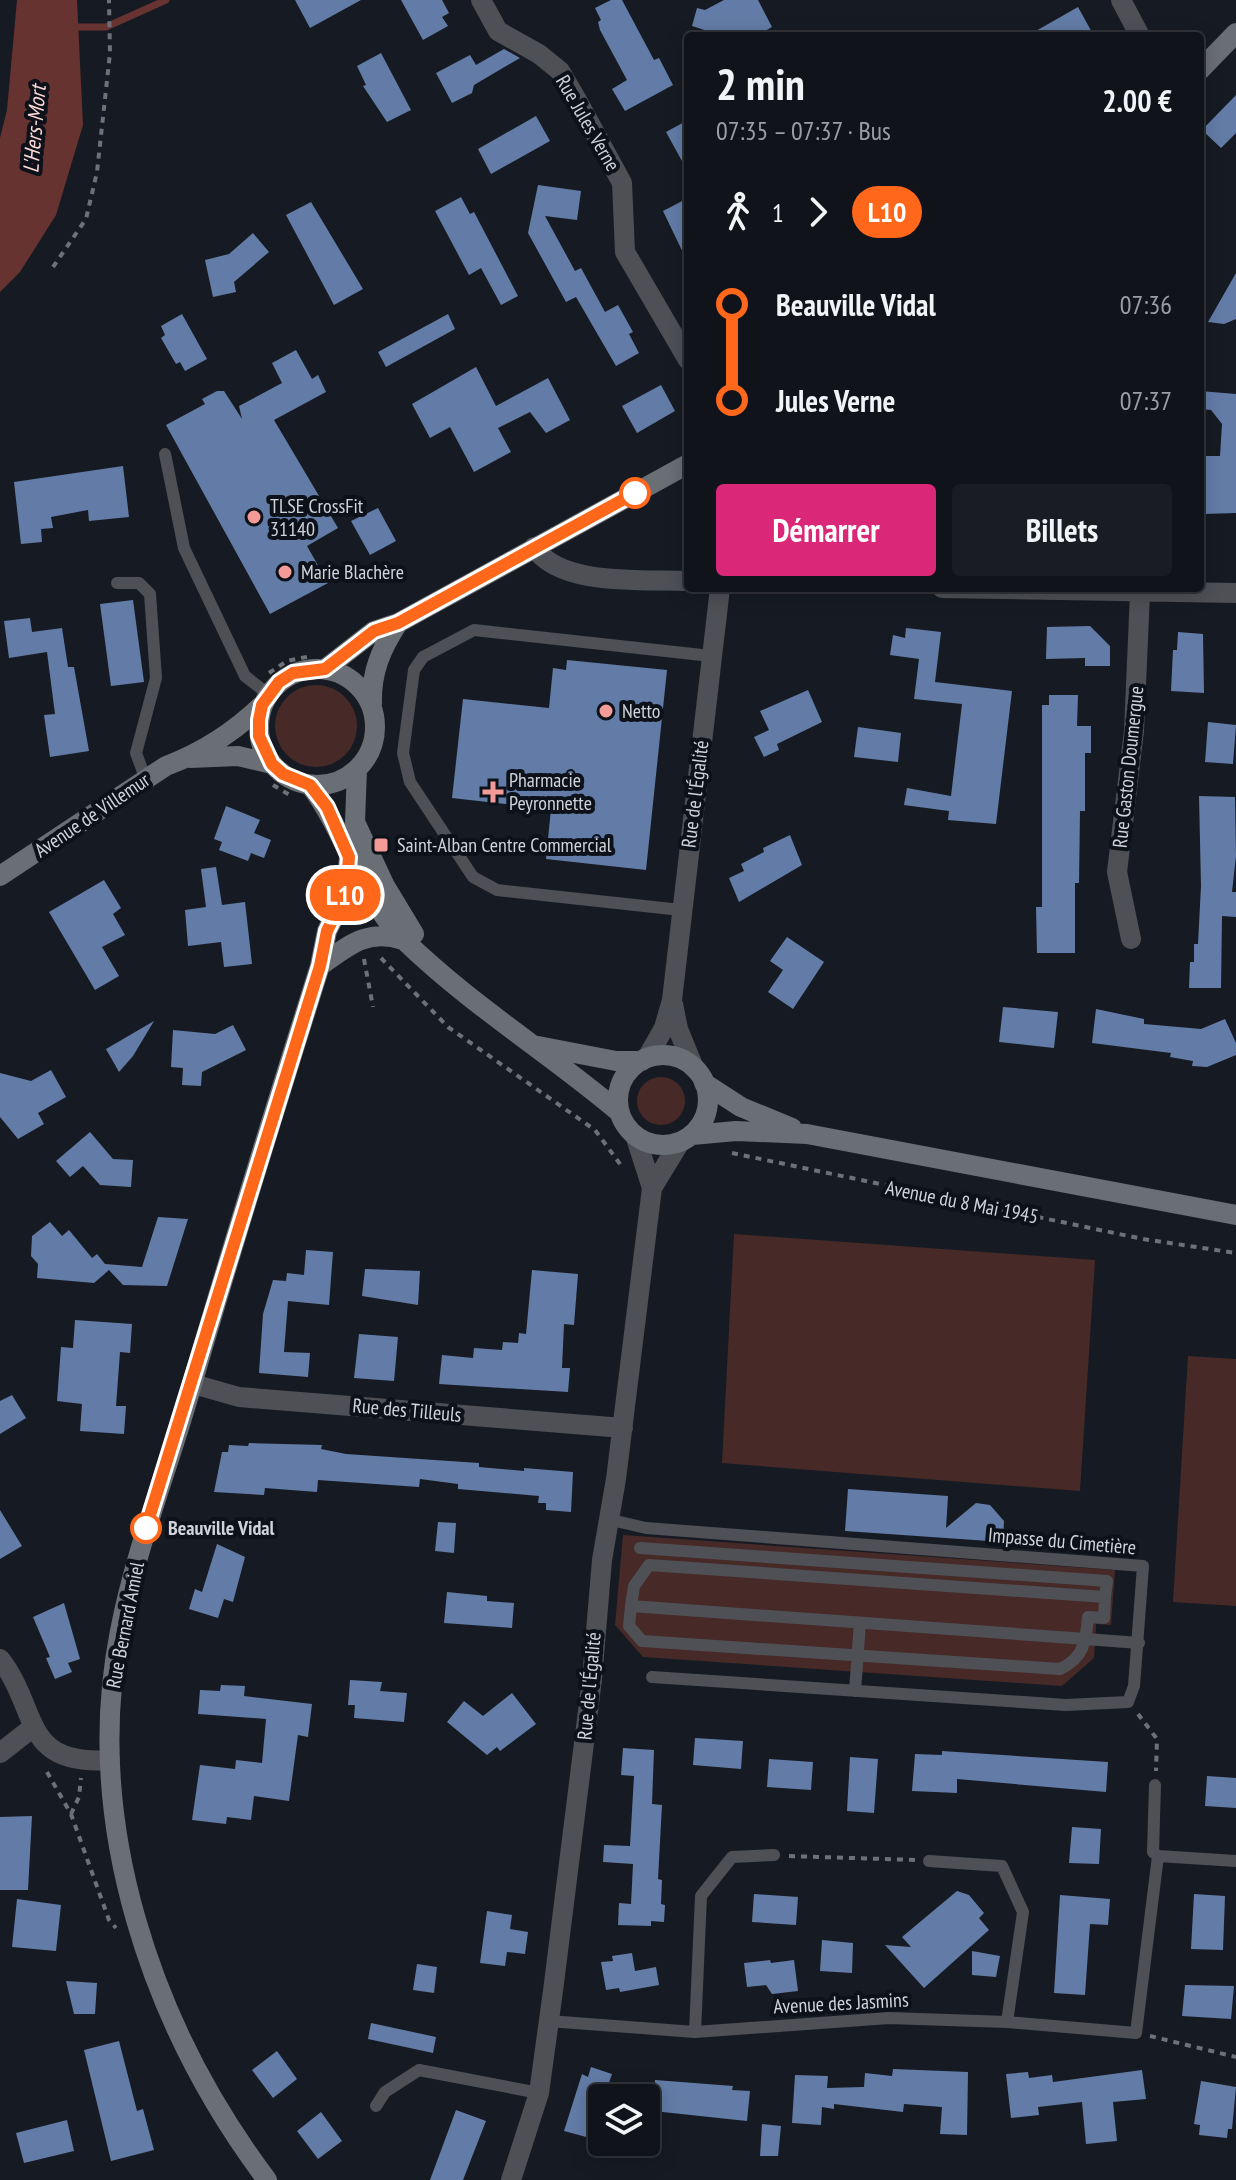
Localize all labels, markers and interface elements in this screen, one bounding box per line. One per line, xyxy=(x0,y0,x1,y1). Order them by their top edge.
text: 2 min xyxy=(716,55,805,112)
street label: Rue Jules Verne xyxy=(550,70,626,176)
water label: L'Hers-Mort xyxy=(16,81,52,174)
text: 2.00 € xyxy=(1102,81,1172,120)
text: 07:35 – 07:37 · Bus xyxy=(716,114,891,147)
icon: walk xyxy=(716,190,760,234)
icon: forward xyxy=(796,190,840,234)
text: L10 xyxy=(868,193,906,230)
text: 1 xyxy=(772,196,784,229)
text: Beauville Vidal xyxy=(776,285,936,324)
text: 07:36 xyxy=(1120,288,1172,321)
text: Jules Verne xyxy=(776,381,895,420)
text: 07:37 xyxy=(1120,384,1172,417)
unlabelled marker xyxy=(620,478,650,508)
button: Démarrer xyxy=(716,484,936,576)
button: Billets xyxy=(952,484,1172,576)
place label: TLSE CrossFit 31140 xyxy=(270,493,364,542)
marker: TLSE CrossFit 31140 xyxy=(245,508,263,526)
place label: Marie Blachère xyxy=(301,559,404,585)
marker: Marie Blachère xyxy=(276,563,294,581)
street label: Rue Gaston Doumergue xyxy=(1107,685,1149,849)
place label: Netto xyxy=(622,698,661,724)
marker: Netto xyxy=(597,702,615,720)
street label: Rue de l'Égalité xyxy=(676,739,714,849)
street label: Avenue de Villemur xyxy=(29,767,155,863)
place label: Pharmacie Peyronnette xyxy=(509,767,592,816)
marker: Pharmacie Peyronnette xyxy=(484,783,502,801)
place label: Saint-Alban Centre Commercial xyxy=(397,832,612,858)
marker: Saint-Alban Centre Commercial xyxy=(372,836,390,854)
line badge: L10 xyxy=(299,869,391,921)
text: L10 xyxy=(326,876,364,913)
street label: Avenue du 8 Mai 1945 xyxy=(883,1174,1041,1230)
street label: Rue des Tilleuls xyxy=(352,1392,463,1428)
marker: Beauville Vidal xyxy=(131,1513,161,1543)
place label: Beauville Vidal xyxy=(168,1515,275,1541)
street label: Impasse du Cimetière xyxy=(987,1522,1137,1560)
street label: Rue Bernard Amiel xyxy=(100,1559,150,1690)
street label: Rue de l'Égalité xyxy=(571,1631,607,1741)
street label: Avenue des Jasmins xyxy=(773,1986,909,2020)
map controls xyxy=(588,2084,660,2156)
button: layers xyxy=(588,2084,660,2156)

